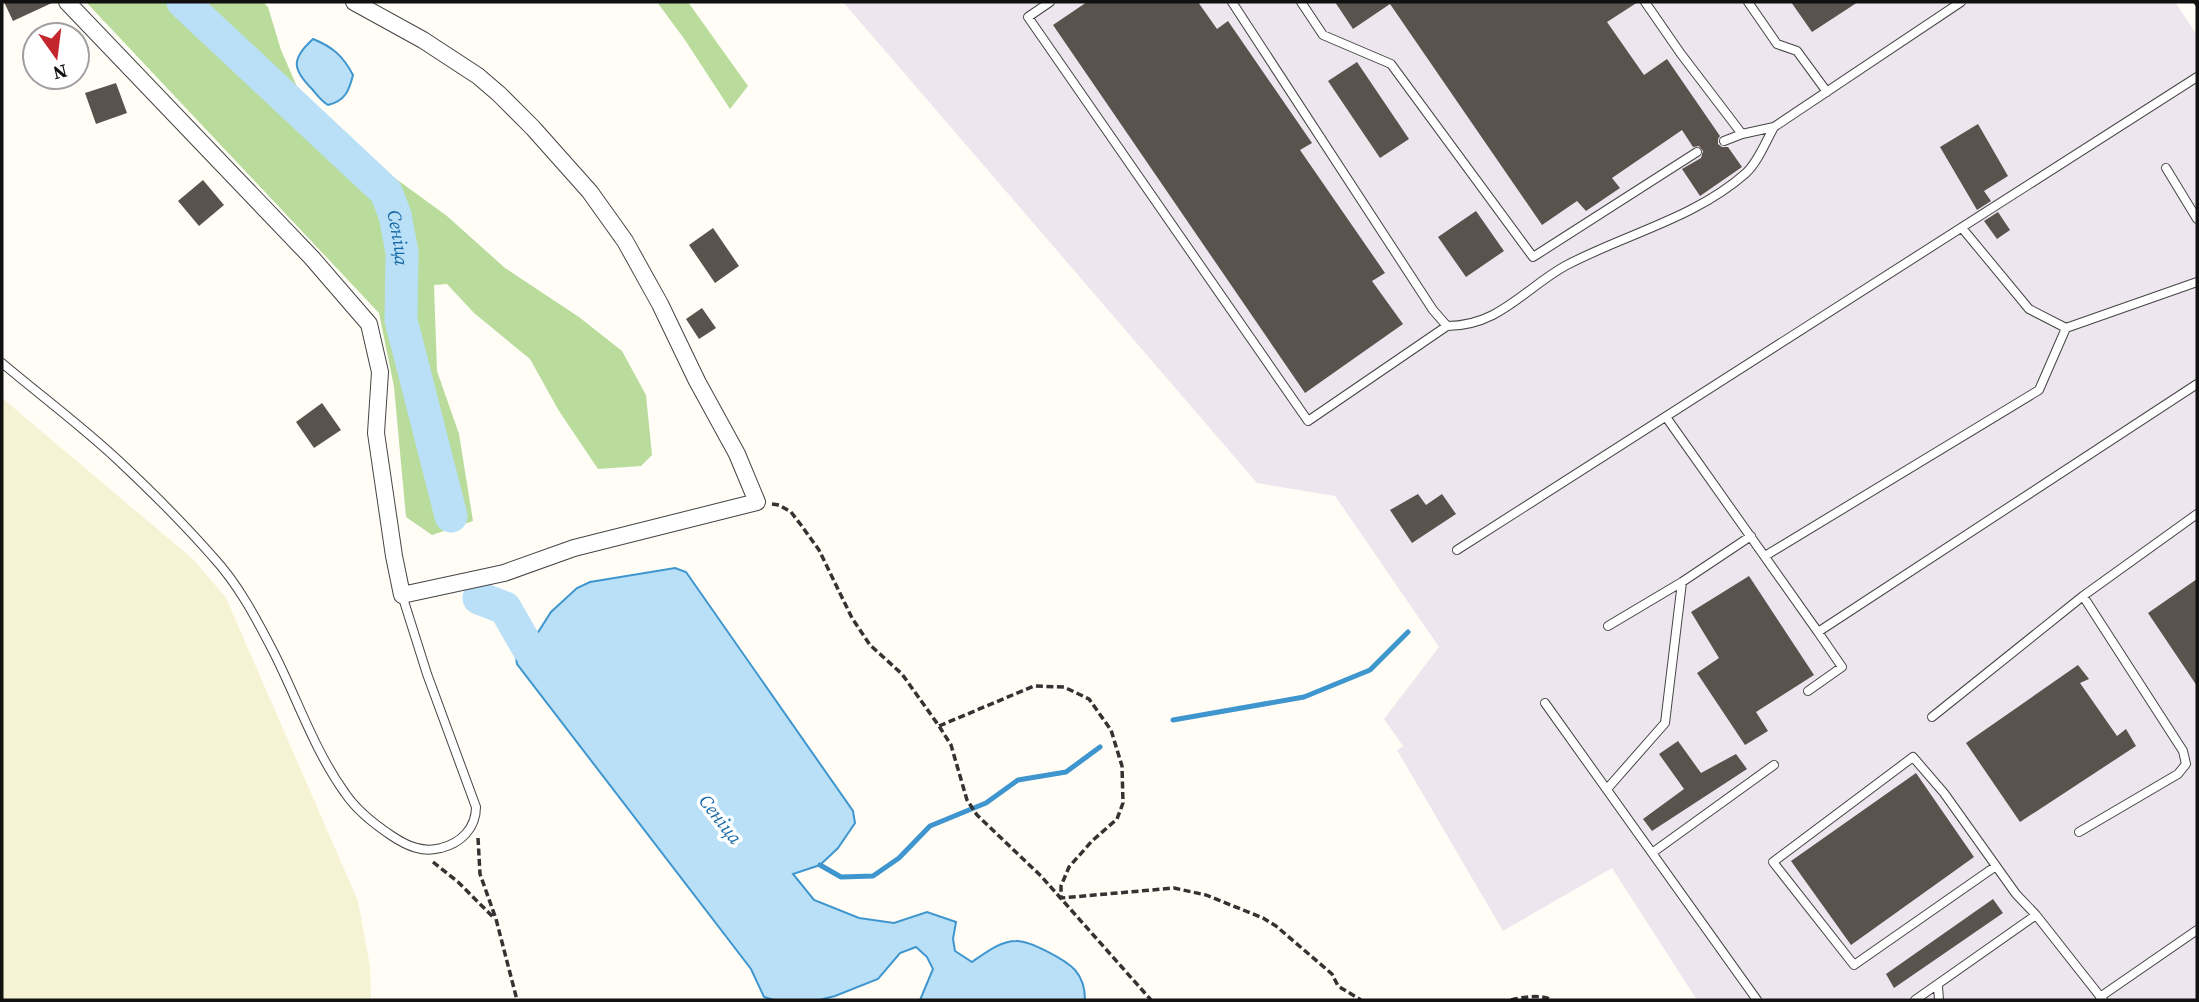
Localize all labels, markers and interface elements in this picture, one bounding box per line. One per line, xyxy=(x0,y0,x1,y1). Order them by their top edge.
north arrow xyxy=(21,21,91,91)
text: N xyxy=(50,58,70,87)
water label: Сеніца xyxy=(381,208,416,266)
water label: Сеніца xyxy=(693,789,749,849)

